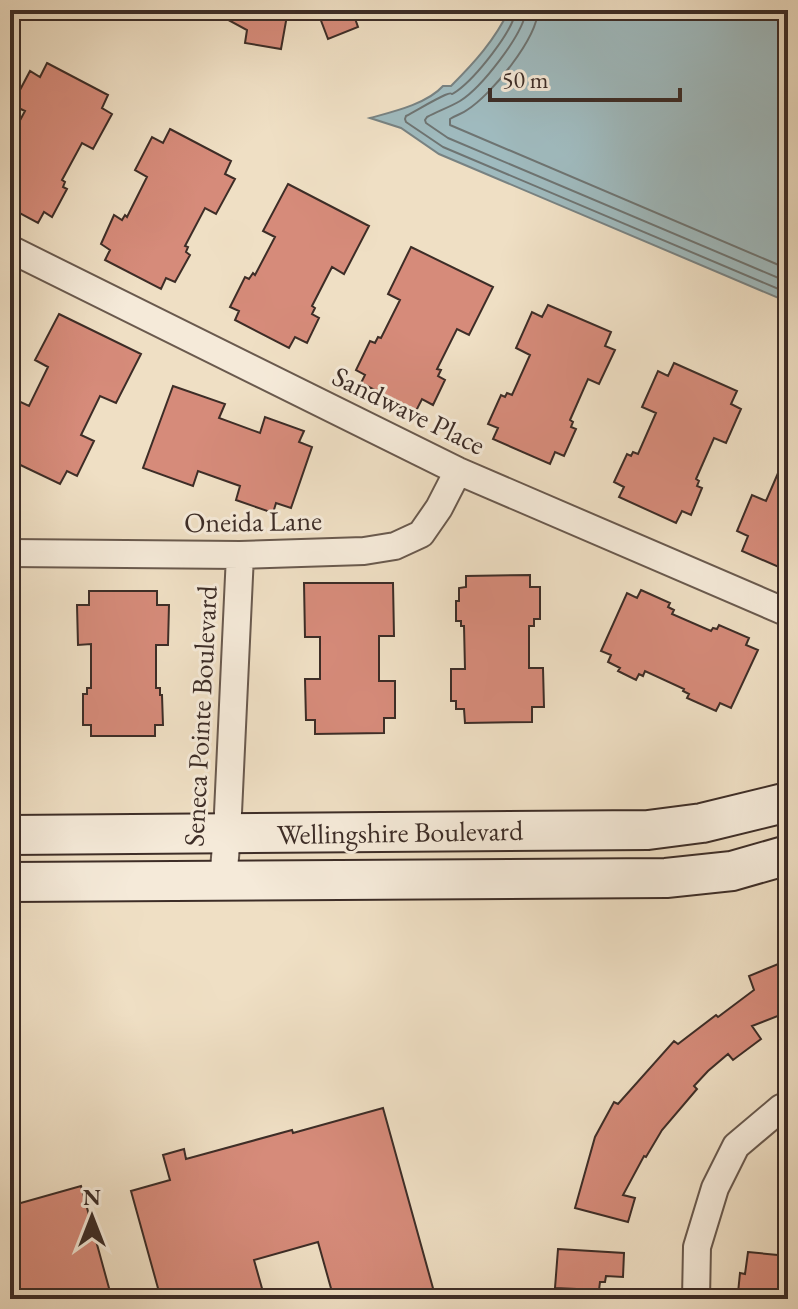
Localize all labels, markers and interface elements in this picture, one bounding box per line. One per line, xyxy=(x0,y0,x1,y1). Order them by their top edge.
scale bar xyxy=(490,52,680,102)
text: 50 m xyxy=(502,64,549,95)
street label: Sandwave Place xyxy=(327,357,491,463)
street label: Oneida Lane xyxy=(184,502,322,540)
street label: Seneca Pointe Boulevard xyxy=(175,584,225,847)
street label: Wellingshire Boulevard xyxy=(276,812,524,852)
north arrow xyxy=(52,1177,132,1257)
text: N xyxy=(83,1183,101,1212)

